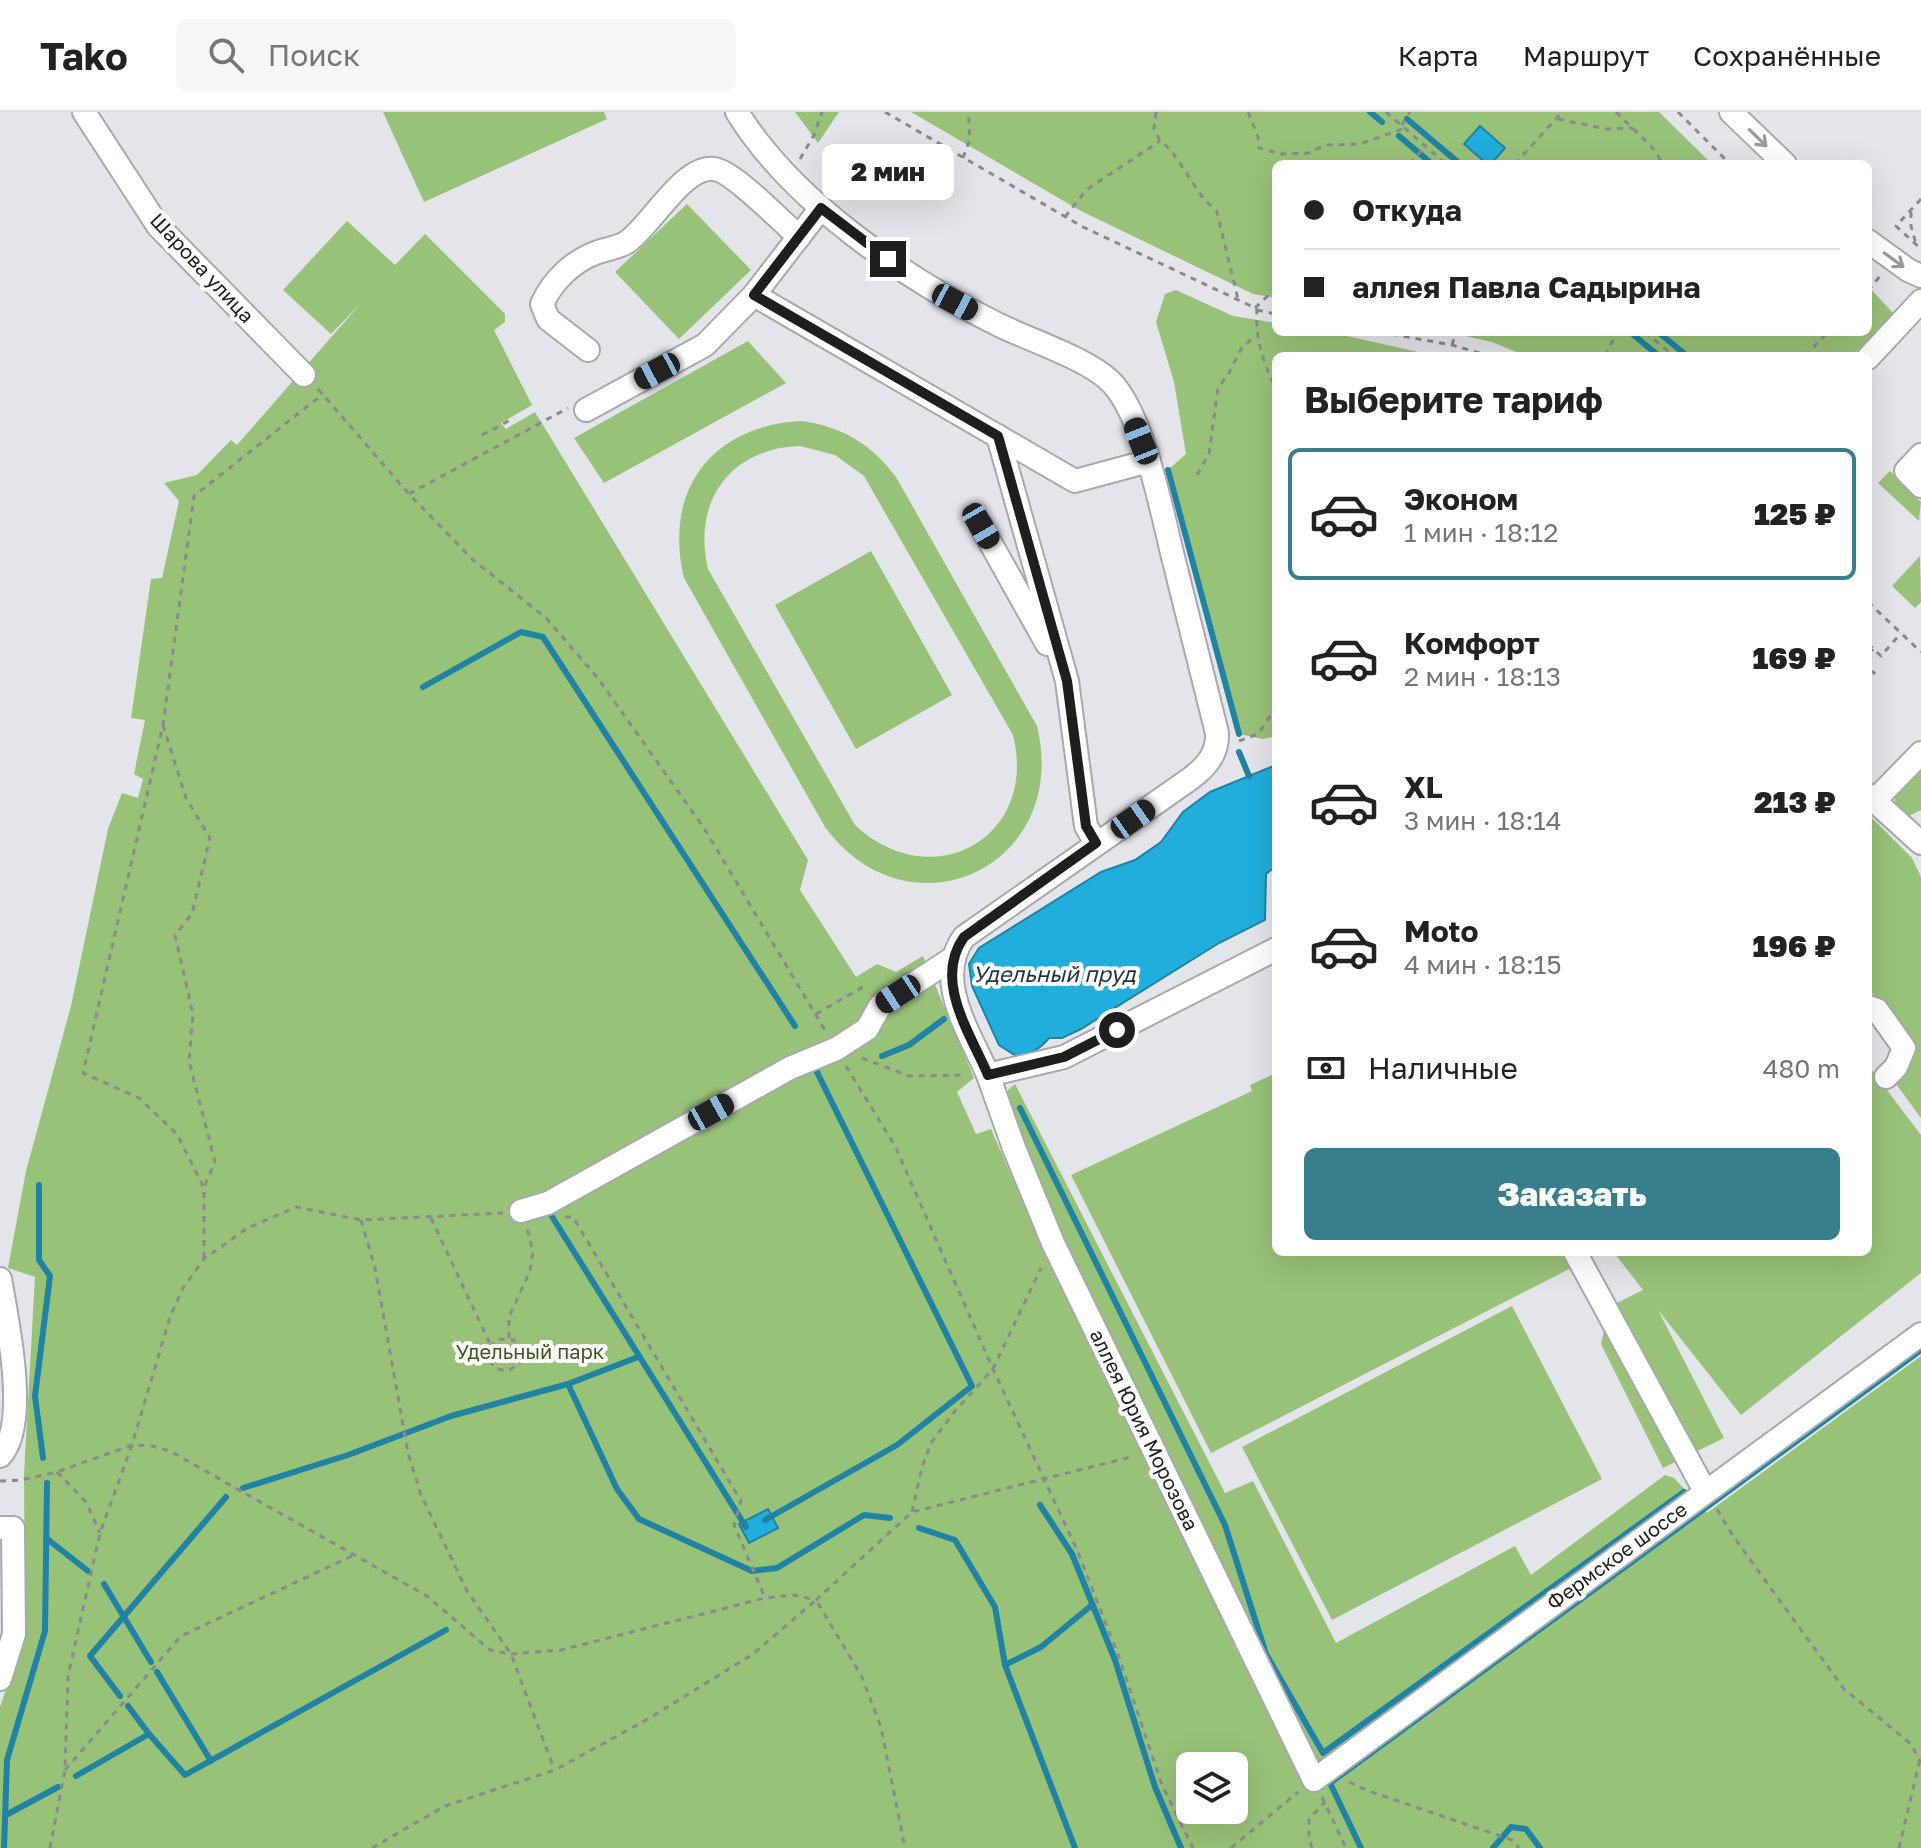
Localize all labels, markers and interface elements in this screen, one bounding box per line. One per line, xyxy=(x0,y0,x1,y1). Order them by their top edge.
search box xyxy=(176,19,736,91)
text: Tako xyxy=(40,33,128,78)
icon: search xyxy=(204,33,248,77)
text: Поиск xyxy=(268,37,360,73)
text: Карта xyxy=(1398,39,1479,72)
text: Маршрут xyxy=(1523,39,1649,72)
text: Сохранённые xyxy=(1693,39,1881,72)
one-way arrow xyxy=(1748,128,1767,147)
callout: 2 мин xyxy=(822,143,954,199)
text: 2 мин xyxy=(851,156,925,187)
text: Откуда xyxy=(1352,192,1462,228)
street label: Шарова улица xyxy=(146,207,260,327)
route end xyxy=(870,241,906,277)
one-way arrow xyxy=(1882,252,1904,268)
text: аллея Павла Садырина xyxy=(1352,269,1701,305)
car xyxy=(928,280,982,324)
car xyxy=(630,349,684,393)
text: Выберите тариф xyxy=(1304,378,1603,421)
car xyxy=(1121,414,1161,468)
icon: car xyxy=(1308,478,1380,550)
text: Эконом xyxy=(1404,481,1518,517)
text: 125 ₽ xyxy=(1754,496,1836,532)
car xyxy=(959,499,1003,553)
text: 1 мин · 18:12 xyxy=(1404,517,1558,548)
icon: car xyxy=(1308,622,1380,694)
text: Комфорт xyxy=(1404,625,1540,661)
text: 169 ₽ xyxy=(1753,640,1836,676)
text: 2 мин · 18:13 xyxy=(1404,661,1561,692)
icon: car xyxy=(1308,766,1380,838)
text: XL xyxy=(1404,769,1443,805)
text: 213 ₽ xyxy=(1754,784,1836,820)
car xyxy=(1106,795,1160,843)
text: 3 мин · 18:14 xyxy=(1404,805,1562,836)
icon: car xyxy=(1308,910,1380,982)
text: Moto xyxy=(1404,913,1479,949)
text: 196 ₽ xyxy=(1753,928,1836,964)
text: 4 мин · 18:15 xyxy=(1404,949,1562,980)
water label: Удельный пруд xyxy=(973,960,1137,987)
car xyxy=(871,971,925,1017)
route start xyxy=(1099,1012,1135,1048)
icon: cash xyxy=(1304,1046,1348,1090)
text: Наличные xyxy=(1368,1050,1518,1086)
text: 480 m xyxy=(1763,1053,1840,1084)
car xyxy=(684,1090,738,1134)
button: Заказать xyxy=(1304,1148,1840,1240)
street label: аллея Юрия Морозова xyxy=(1086,1325,1204,1534)
park label: Удельный парк xyxy=(456,1339,604,1363)
street label: Фермское шоссе xyxy=(1542,1496,1691,1614)
map controls xyxy=(1176,1752,1248,1824)
button: layers xyxy=(1176,1752,1248,1824)

